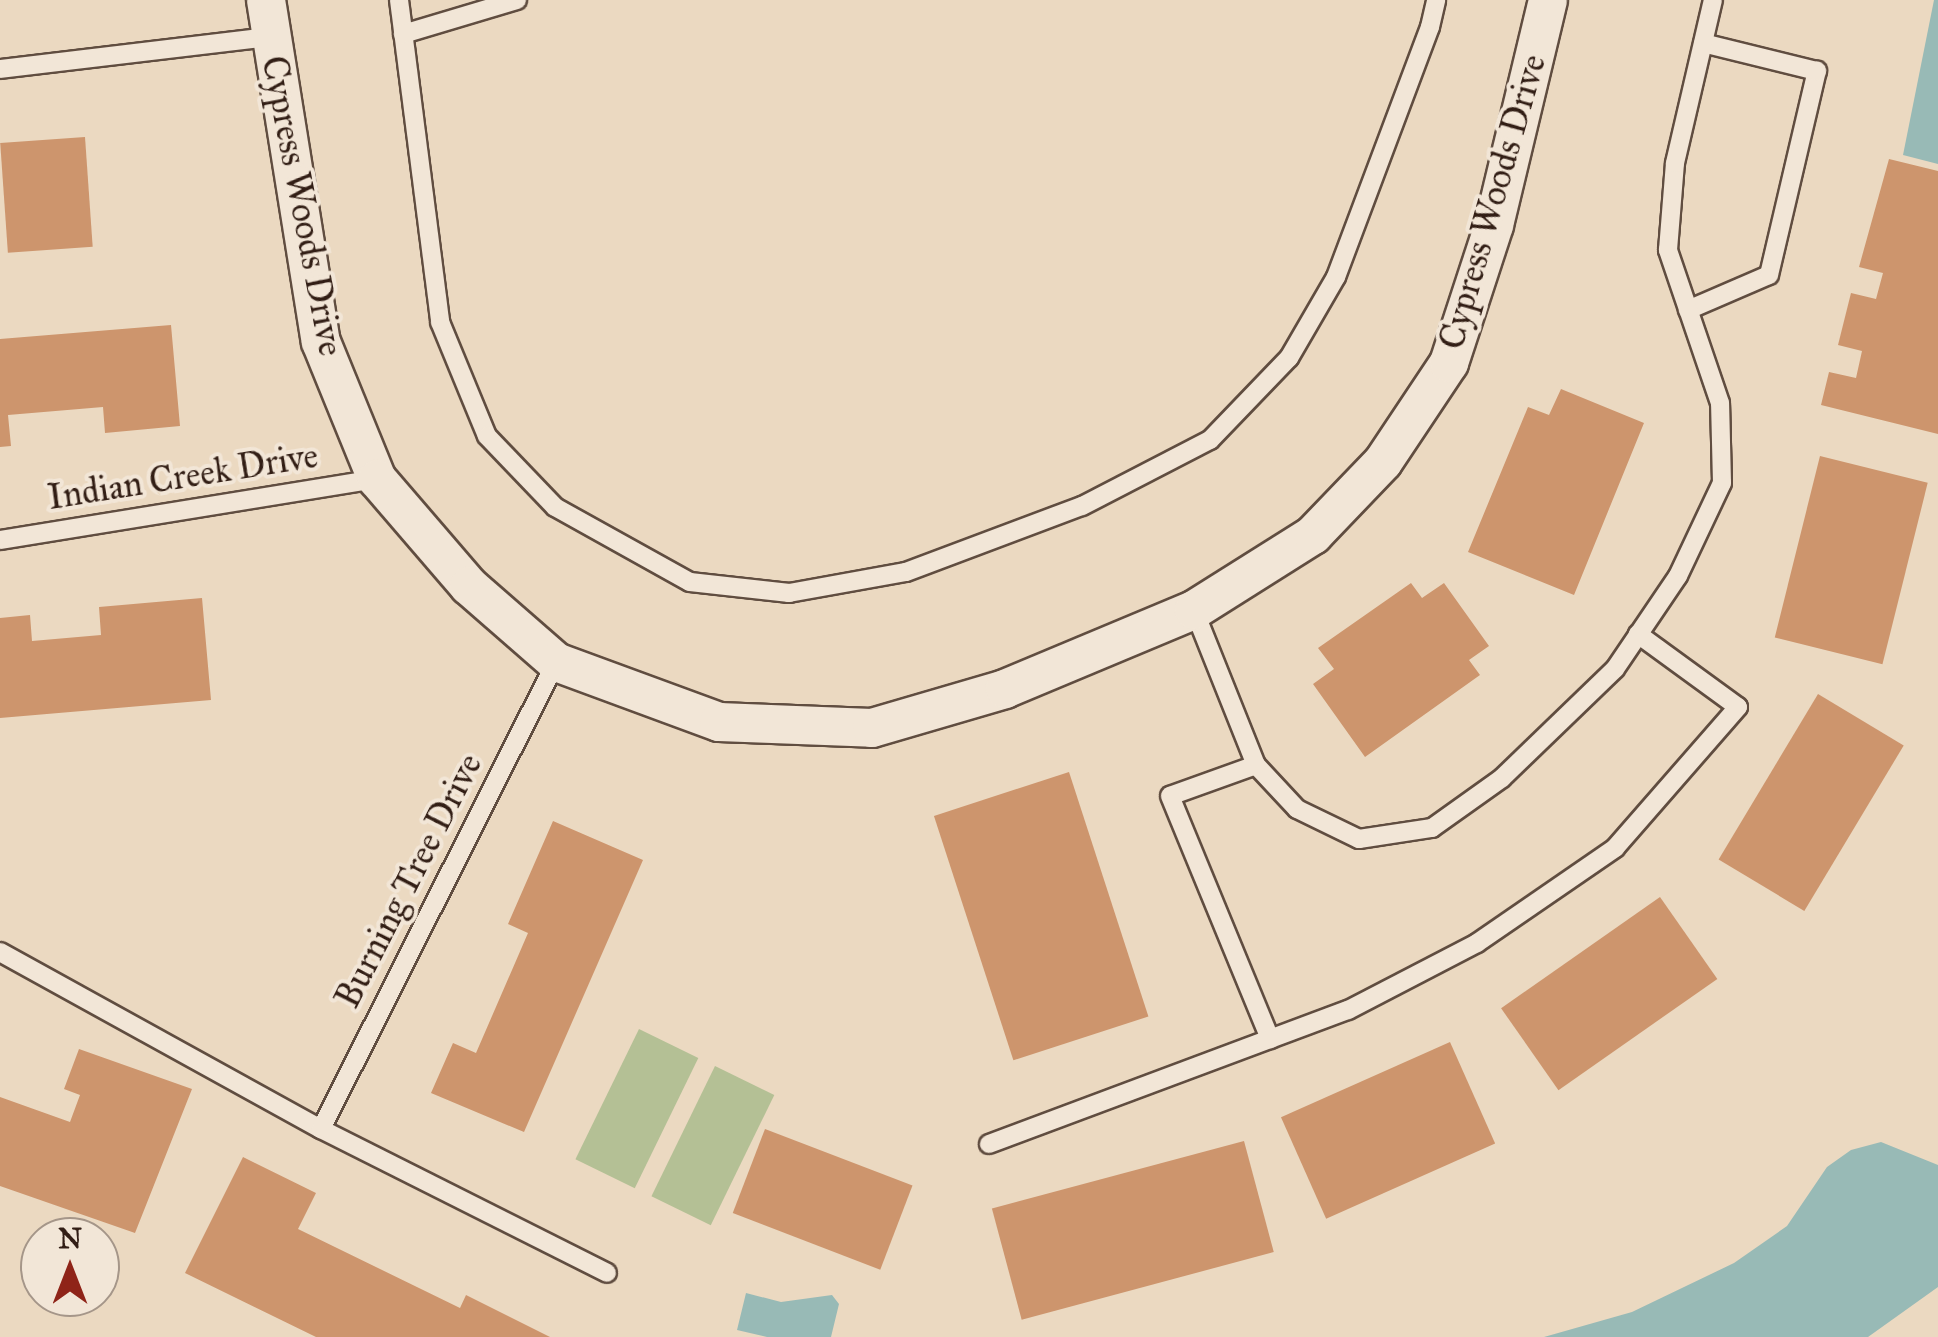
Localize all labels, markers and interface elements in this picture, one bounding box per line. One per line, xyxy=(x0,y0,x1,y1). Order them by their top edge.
street label: Cypress Woods Drive xyxy=(1431,50,1555,354)
street label: Cypress Woods Drive xyxy=(252,53,352,359)
street label: Indian Creek Drive xyxy=(45,435,321,519)
street label: Burning Tree Drive xyxy=(327,747,491,1015)
north arrow xyxy=(20,1217,120,1317)
text: N xyxy=(58,1221,82,1256)

